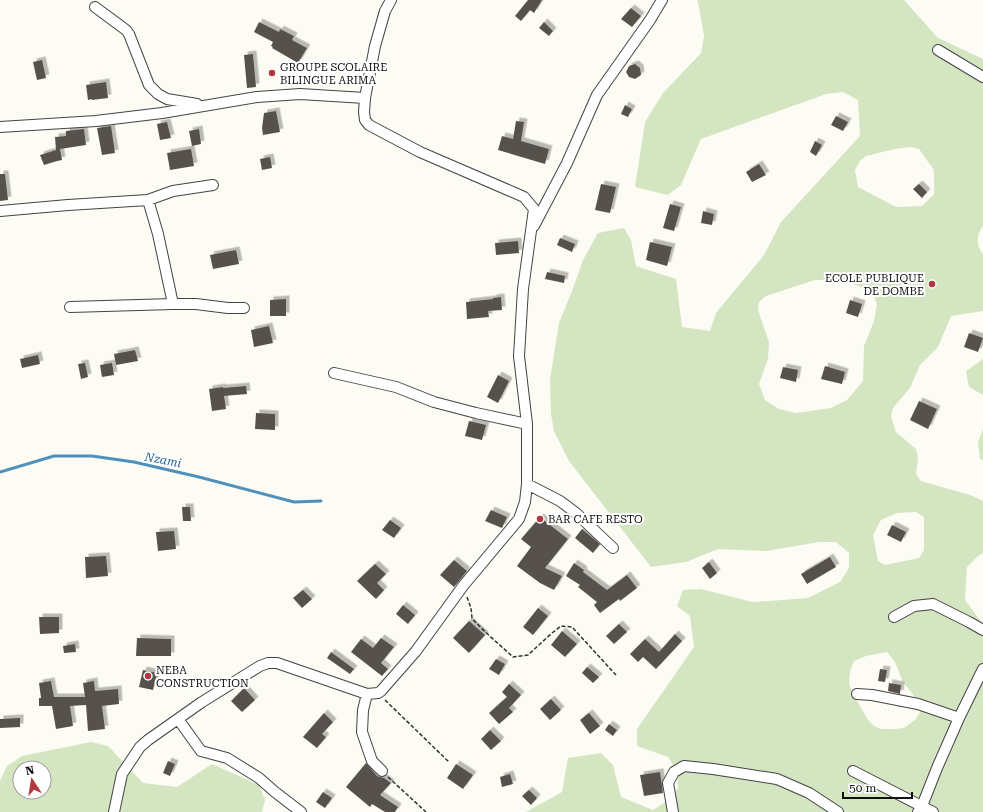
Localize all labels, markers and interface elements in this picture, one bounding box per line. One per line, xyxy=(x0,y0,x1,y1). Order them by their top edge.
place label: GROUPE SCOLAIRE BILINGUE ARIMA xyxy=(280,61,387,87)
marker: GROUPE SCOLAIRE BILINGUE ARIMA xyxy=(267,68,277,78)
place label: ECOLE PUBLIQUE DE DOMBE xyxy=(825,272,924,298)
marker: ECOLE PUBLIQUE DE DOMBE xyxy=(927,279,937,289)
water label: Nzami xyxy=(142,449,183,470)
place label: BAR CAFE RESTO xyxy=(548,513,643,526)
marker: BAR CAFE RESTO xyxy=(535,514,545,524)
place label: NEBA CONSTRUCTION xyxy=(156,664,249,690)
marker: NEBA CONSTRUCTION xyxy=(143,671,153,681)
north arrow xyxy=(12,760,52,800)
text: N xyxy=(25,763,36,778)
scale bar xyxy=(843,774,912,800)
text: 50 m xyxy=(849,781,876,795)

